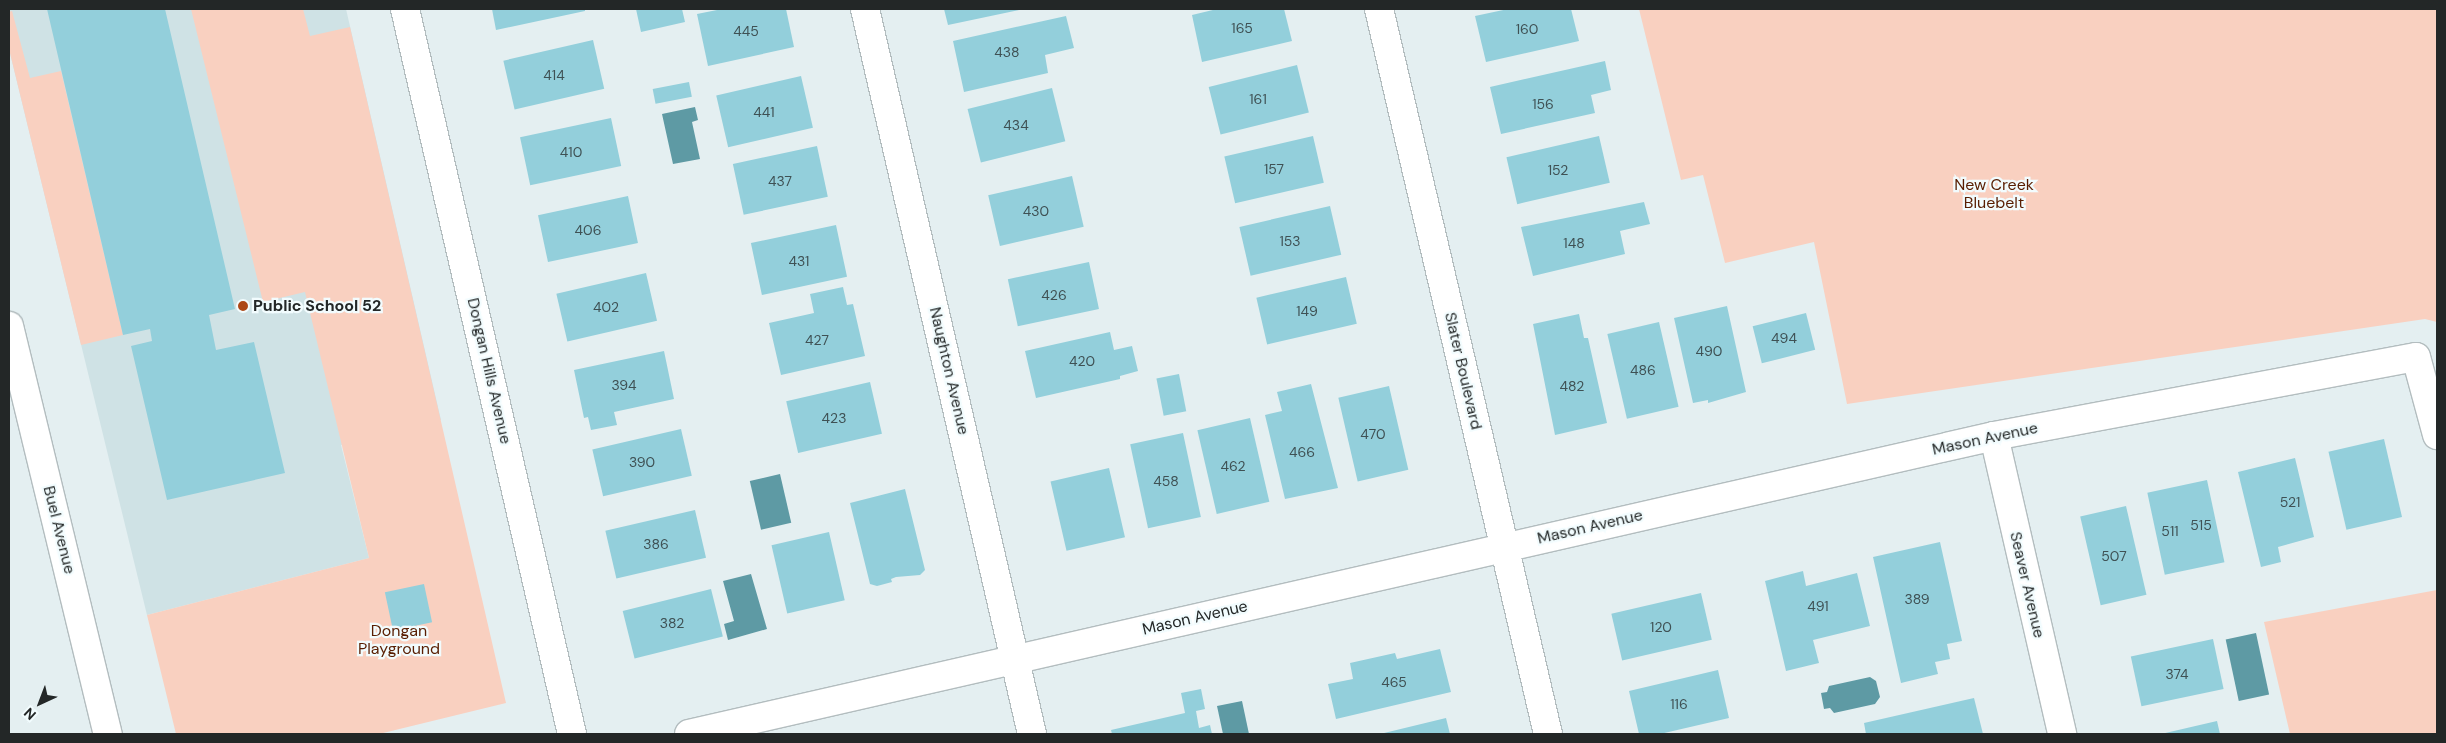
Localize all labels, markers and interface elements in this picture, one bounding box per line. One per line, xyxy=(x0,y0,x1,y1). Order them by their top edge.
house number: 165 xyxy=(1231,20,1253,36)
house number: 160 xyxy=(1516,21,1538,37)
house number: 445 xyxy=(733,23,759,39)
house number: 438 xyxy=(994,44,1020,60)
house number: 414 xyxy=(543,67,565,83)
house number: 161 xyxy=(1249,91,1267,107)
house number: 156 xyxy=(1532,96,1554,112)
house number: 441 xyxy=(753,104,775,120)
house number: 434 xyxy=(1003,117,1029,133)
house number: 410 xyxy=(560,144,582,160)
house number: 157 xyxy=(1264,161,1284,177)
house number: 152 xyxy=(1548,162,1568,178)
house number: 437 xyxy=(768,173,792,189)
park label: New Creek Bluebelt xyxy=(1954,175,2034,213)
house number: 430 xyxy=(1023,203,1049,219)
house number: 406 xyxy=(575,222,601,238)
house number: 153 xyxy=(1279,233,1301,249)
house number: 148 xyxy=(1563,235,1585,251)
house number: 431 xyxy=(789,253,809,269)
house number: 426 xyxy=(1041,287,1067,303)
place label: Public School 52 xyxy=(253,296,381,316)
street label: Dongan Hills Avenue xyxy=(463,296,515,446)
house number: 402 xyxy=(593,299,619,315)
marker: Public School 52 xyxy=(237,300,249,312)
house number: 149 xyxy=(1296,303,1318,319)
street label: Naughton Avenue xyxy=(925,305,973,437)
street label: Slater Boulevard xyxy=(1440,311,1486,431)
house number: 494 xyxy=(1771,330,1797,346)
house number: 427 xyxy=(805,332,829,348)
house number: 490 xyxy=(1696,343,1722,359)
house number: 420 xyxy=(1069,353,1095,369)
house number: 486 xyxy=(1630,362,1656,378)
house number: 394 xyxy=(611,377,637,393)
house number: 482 xyxy=(1560,378,1584,394)
house number: 423 xyxy=(822,410,846,426)
street label: Mason Avenue xyxy=(1930,418,2040,460)
house number: 470 xyxy=(1360,426,1386,442)
house number: 466 xyxy=(1289,444,1315,460)
house number: 390 xyxy=(629,454,655,470)
house number: 462 xyxy=(1221,458,1245,474)
house number: 458 xyxy=(1153,473,1179,489)
street label: Buel Avenue xyxy=(39,484,79,576)
house number: 521 xyxy=(2280,494,2300,510)
street label: Mason Avenue xyxy=(1535,506,1645,548)
house number: 515 xyxy=(2190,517,2212,533)
house number: 511 xyxy=(2161,523,2179,539)
street label: Seaver Avenue xyxy=(2005,530,2049,640)
house number: 386 xyxy=(643,536,669,552)
house number: 507 xyxy=(2101,548,2127,564)
house number: 389 xyxy=(1904,591,1930,607)
street label: Mason Avenue xyxy=(1140,597,1250,639)
house number: 491 xyxy=(1807,598,1829,614)
house number: 382 xyxy=(660,615,684,631)
house number: 120 xyxy=(1650,619,1672,635)
park label: Dongan Playground xyxy=(358,621,440,659)
house number: 374 xyxy=(2165,666,2189,682)
house number: 465 xyxy=(1381,674,1407,690)
north arrow xyxy=(15,678,65,728)
house number: 116 xyxy=(1670,696,1688,712)
text: N xyxy=(20,704,40,724)

